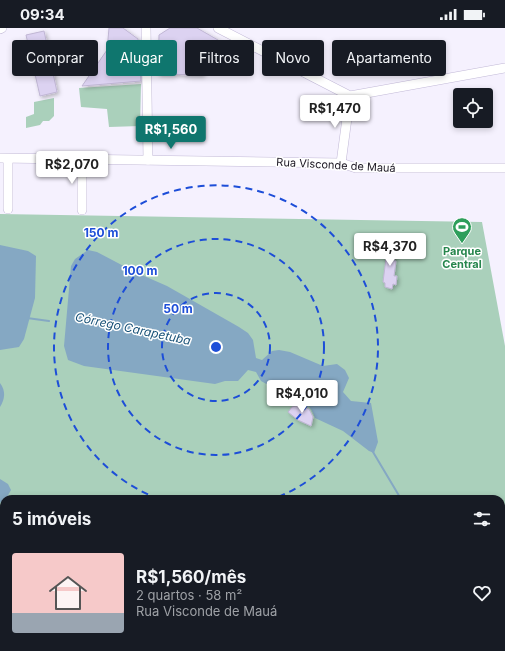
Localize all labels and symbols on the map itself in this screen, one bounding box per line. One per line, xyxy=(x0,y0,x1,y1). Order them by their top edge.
pin: R$1,470 xyxy=(298,95,372,129)
pin: R$1,560 xyxy=(134,116,208,150)
pin: R$2,070 xyxy=(35,151,109,185)
street label: Rua Visconde de Mauá xyxy=(276,155,396,175)
sports icon: Parque Central xyxy=(451,216,473,244)
text: 150 m xyxy=(84,225,118,240)
pin: R$4,370 xyxy=(353,233,427,267)
place label: Parque Central xyxy=(442,244,482,271)
text: 100 m xyxy=(122,263,158,278)
text: 50 m xyxy=(163,301,193,316)
water label: Córrego Carapetuba xyxy=(74,309,192,348)
centre of rings xyxy=(209,340,223,354)
pin: R$4,010 xyxy=(265,380,339,414)

